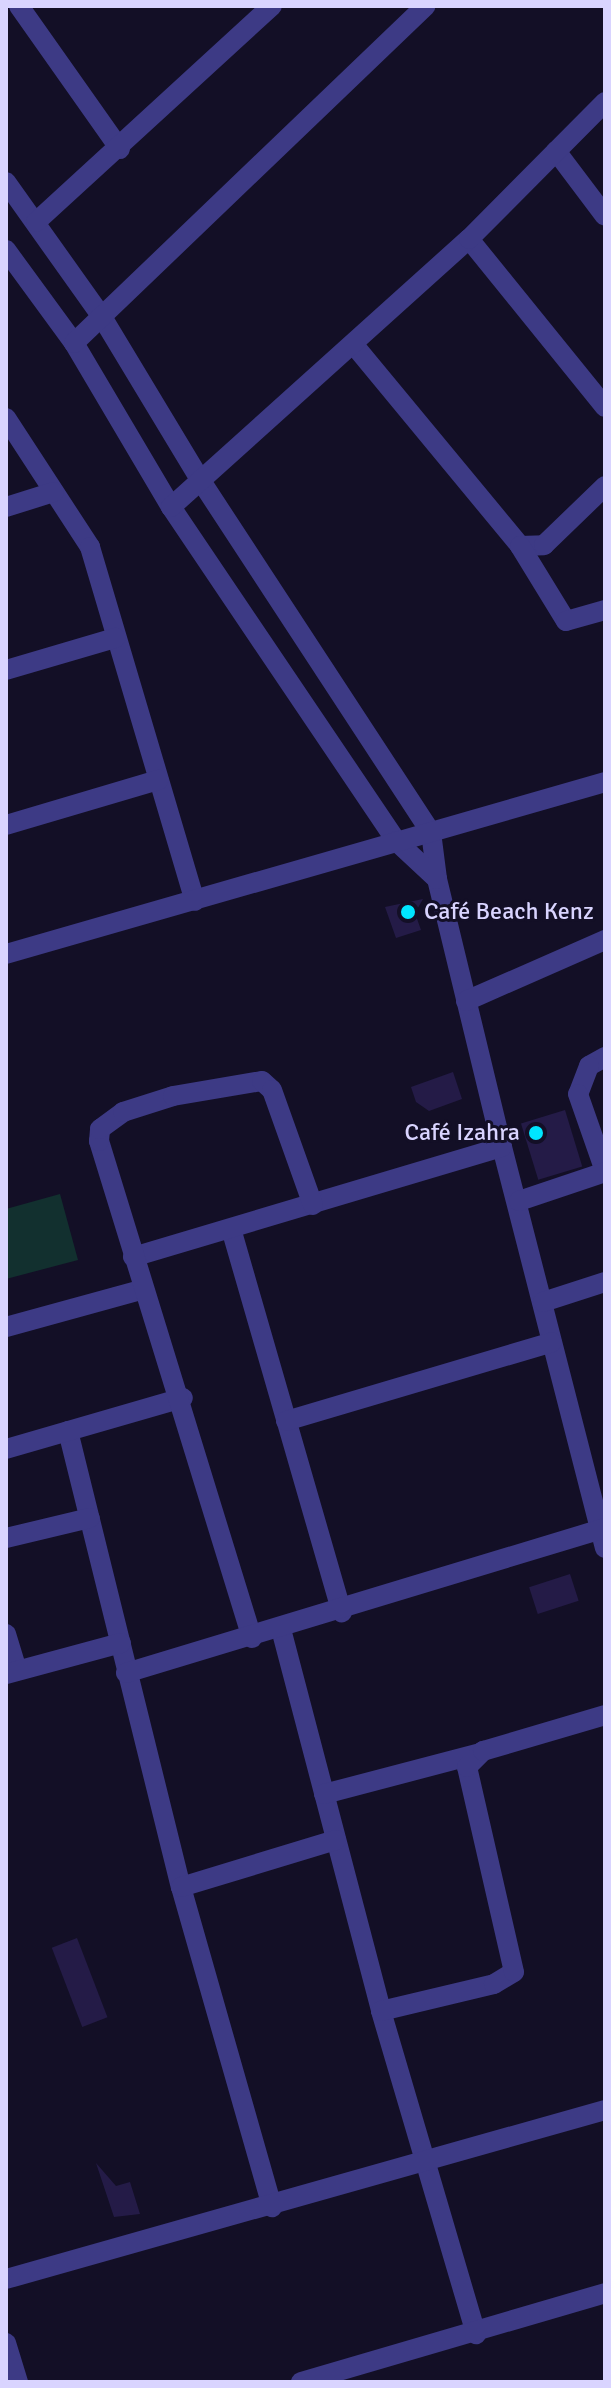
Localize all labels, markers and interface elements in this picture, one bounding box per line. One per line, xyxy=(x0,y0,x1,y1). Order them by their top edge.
place label: Café Beach Kenz xyxy=(424,898,594,926)
marker: Café Beach Kenz xyxy=(399,903,417,921)
place label: Café Izahra xyxy=(405,1119,520,1147)
marker: Café Izahra xyxy=(527,1124,545,1142)

